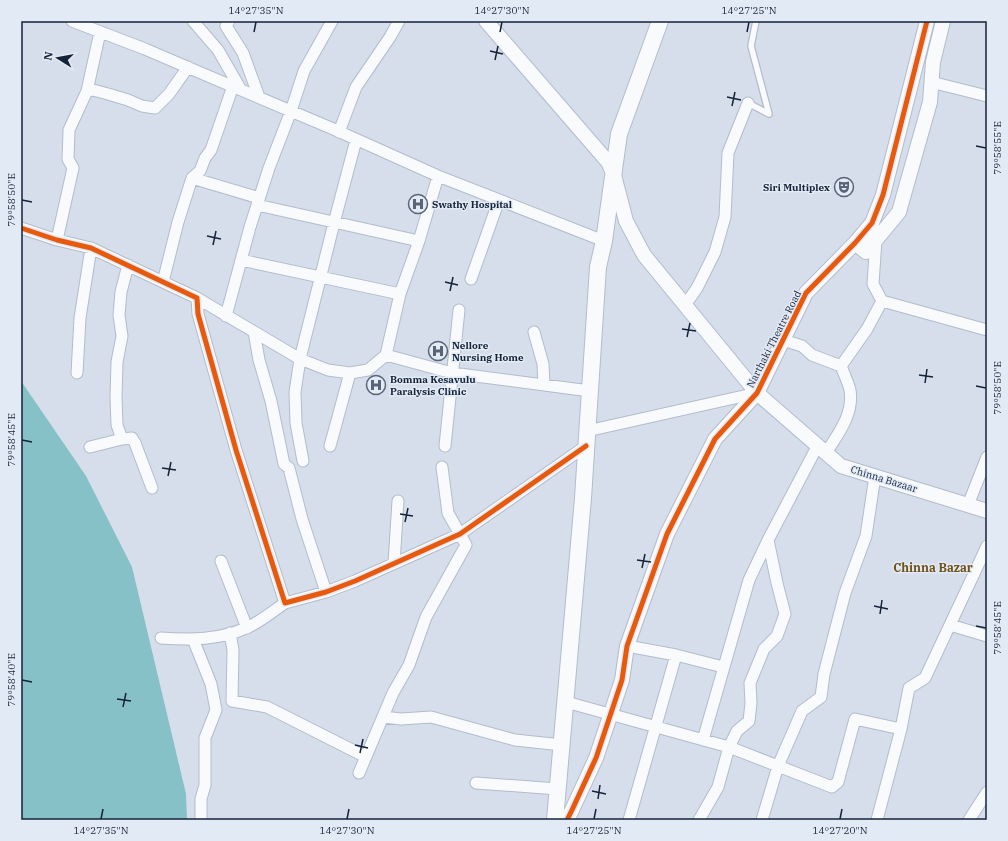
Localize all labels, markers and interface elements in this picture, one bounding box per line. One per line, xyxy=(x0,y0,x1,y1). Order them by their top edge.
text: 14°27'35"N xyxy=(229,4,284,17)
text: 14°27'30"N xyxy=(475,4,530,17)
text: 14°27'25"N xyxy=(722,4,777,17)
north arrow xyxy=(38,38,78,78)
text: N xyxy=(40,50,56,62)
text: 79°58'55"E xyxy=(991,121,1004,175)
text: 79°58'50"E xyxy=(5,173,18,227)
theatre icon: Siri Multiplex xyxy=(833,176,855,198)
place label: Siri Multiplex xyxy=(763,181,830,194)
hospital icon: Swathy Hospital xyxy=(407,193,429,215)
place label: Swathy Hospital xyxy=(432,198,512,211)
street label: Narthaki Theatre Road xyxy=(744,288,804,390)
place label: Nellore Nursing Home xyxy=(452,339,524,364)
hospital icon: Nellore Nursing Home xyxy=(427,340,449,362)
text: 79°58'50"E xyxy=(991,361,1004,415)
place label: Bomma Kesavulu Paralysis Clinic xyxy=(390,373,476,398)
hospital icon: Bomma Kesavulu Paralysis Clinic xyxy=(365,374,387,396)
text: 79°58'45"E xyxy=(5,413,18,467)
street label: Chinna Bazaar xyxy=(849,463,919,495)
district label: Chinna Bazar xyxy=(893,560,973,575)
text: 79°58'45"E xyxy=(991,601,1004,655)
text: 79°58'40"E xyxy=(5,653,18,707)
text: 14°27'35"N xyxy=(74,824,129,837)
text: 14°27'30"N xyxy=(320,824,375,837)
text: 14°27'25"N xyxy=(567,824,622,837)
text: 14°27'20"N xyxy=(813,824,868,837)

